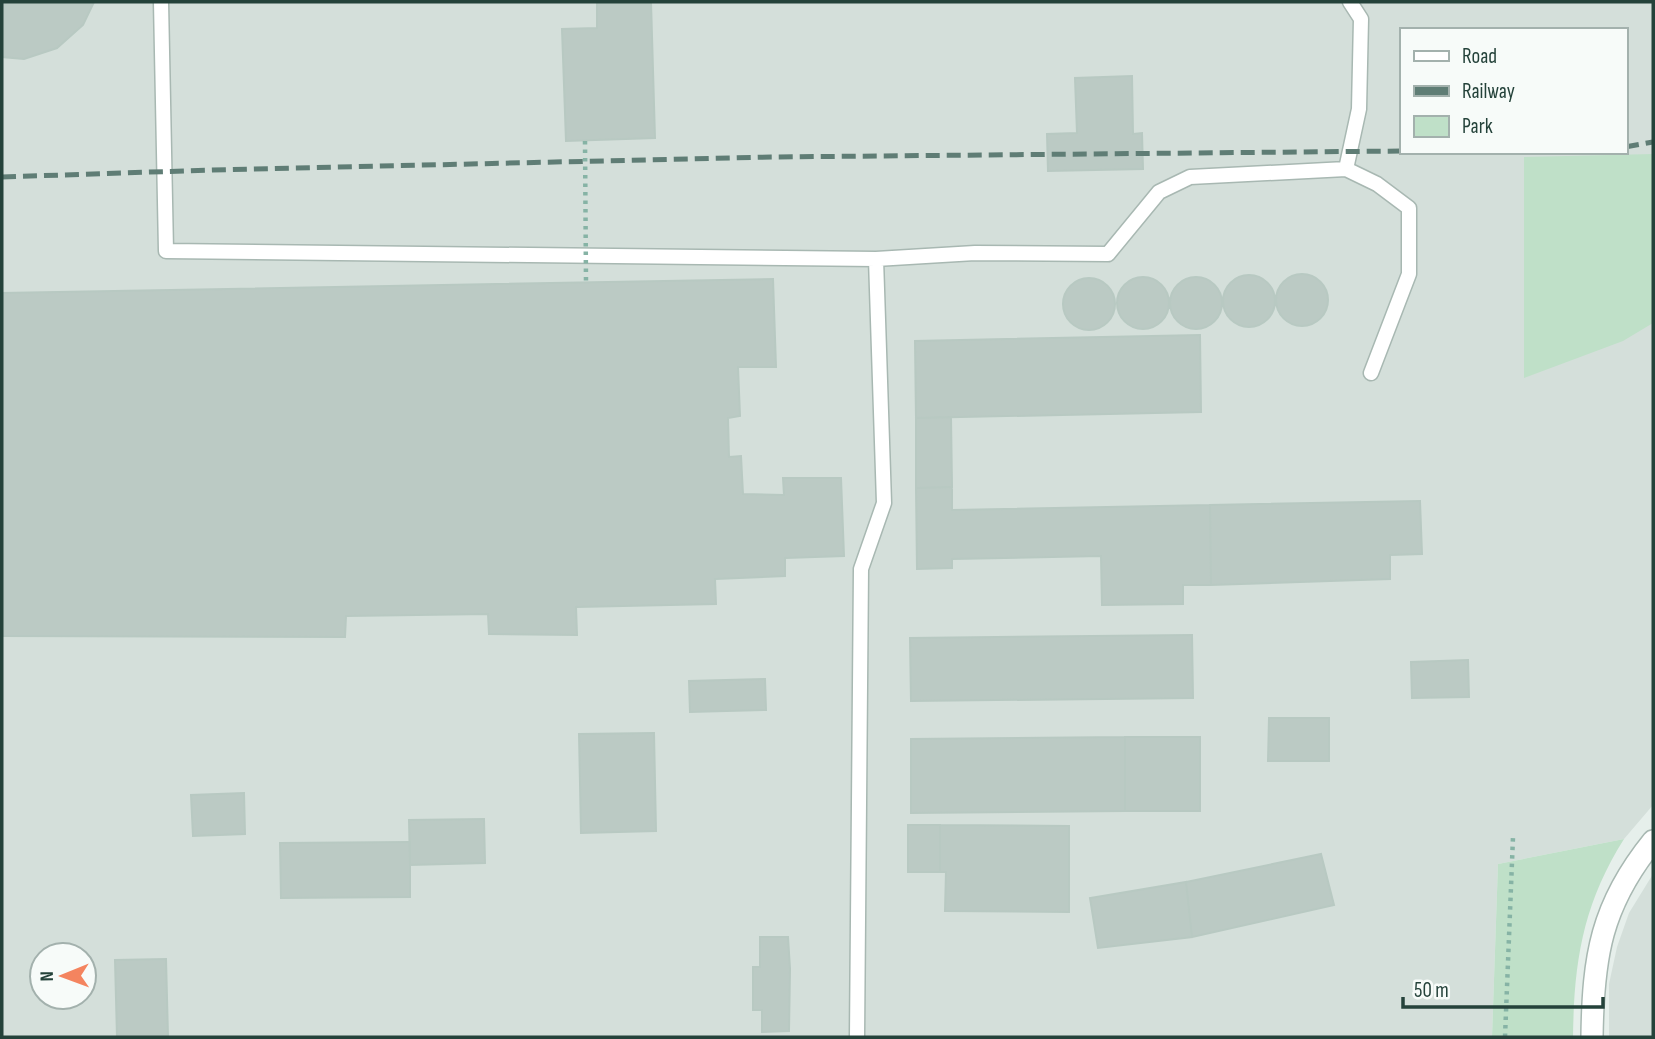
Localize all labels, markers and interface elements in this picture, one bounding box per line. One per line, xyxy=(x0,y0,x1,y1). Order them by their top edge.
legend xyxy=(1400,28,1627,154)
text: Road xyxy=(1462,44,1497,69)
text: Railway xyxy=(1462,79,1515,104)
text: Park xyxy=(1462,114,1493,139)
north arrow xyxy=(28,941,98,1011)
scale bar xyxy=(1403,965,1602,1009)
text: N xyxy=(36,971,59,982)
text: 50 m xyxy=(1414,978,1449,1003)

